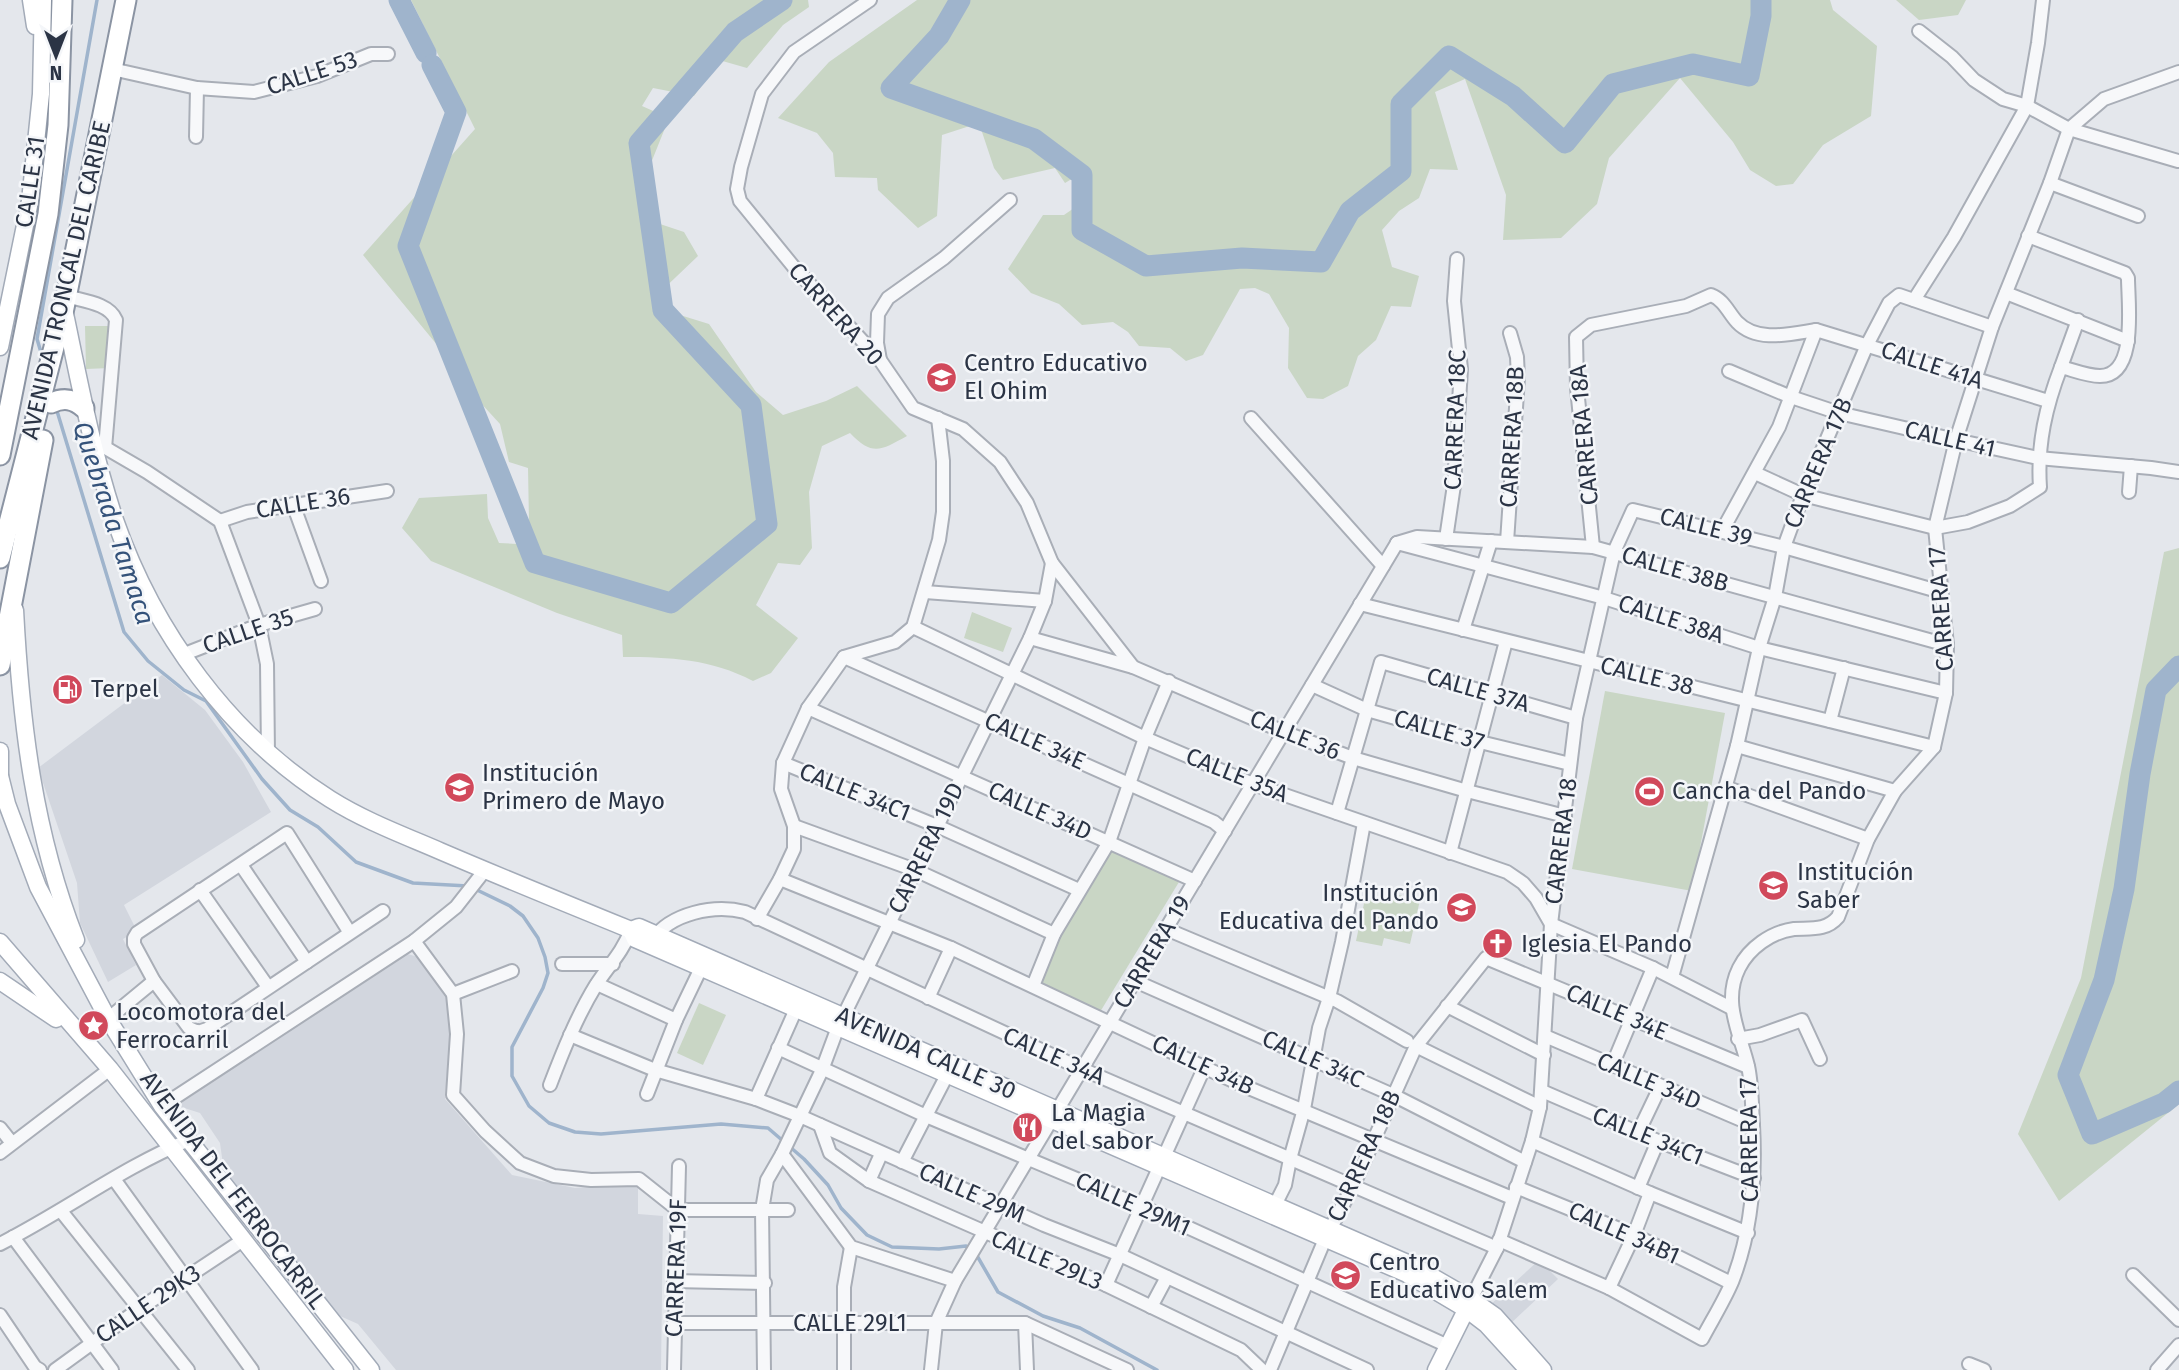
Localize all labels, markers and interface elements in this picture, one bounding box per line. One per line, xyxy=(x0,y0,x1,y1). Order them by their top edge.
north arrow xyxy=(21,21,91,91)
street label: CALLE 53 xyxy=(263,45,361,101)
text: N xyxy=(50,61,62,84)
street label: AVENIDA TRONCAL DEL CARIBE xyxy=(16,118,116,442)
street label: CALLE 31 xyxy=(10,134,50,230)
street label: CARRERA 20 xyxy=(782,257,890,371)
street label: CALLE 41A xyxy=(1877,335,1987,395)
place label: Centro Educativo El Ohim xyxy=(964,349,1148,405)
street label: CARRERA 18C xyxy=(1439,349,1471,491)
school or university icon: Centro Educativo El Ohim xyxy=(924,360,958,394)
street label: CARRERA 18A xyxy=(1564,363,1604,506)
street label: CARRERA 18B xyxy=(1494,365,1530,509)
street label: CARRERA 17B xyxy=(1778,393,1858,533)
street label: CALLE 41 xyxy=(1902,415,1998,463)
water label: Quebrada Tamaca xyxy=(66,418,161,629)
street label: CALLE 36 xyxy=(254,482,352,524)
street label: CALLE 39 xyxy=(1657,502,1755,552)
street label: CALLE 38B xyxy=(1618,540,1732,598)
street label: CARRERA 17 xyxy=(1923,546,1959,672)
street label: CALLE 38A xyxy=(1615,589,1728,649)
street label: CALLE 35 xyxy=(199,602,297,660)
street label: CALLE 38 xyxy=(1597,651,1697,701)
street label: CALLE 37A xyxy=(1423,662,1533,718)
fuel station icon: Terpel xyxy=(51,672,85,706)
place label: Terpel xyxy=(91,675,159,703)
street label: CALLE 36 xyxy=(1246,704,1344,766)
street label: CALLE 37 xyxy=(1391,704,1487,756)
street label: CALLE 34E xyxy=(980,706,1090,776)
street label: CALLE 35A xyxy=(1182,742,1293,808)
street label: CALLE 34C1 xyxy=(795,757,915,827)
place label: Institución Primero de Mayo xyxy=(482,759,665,815)
school or university icon: Institución Primero de Mayo xyxy=(442,770,476,804)
sports icon: Cancha del Pando xyxy=(1632,774,1666,808)
street label: CALLE 34D xyxy=(984,776,1096,846)
street label: CARRERA 18 xyxy=(1539,776,1583,906)
place label: Cancha del Pando xyxy=(1672,777,1866,805)
street label: CARRERA 19D xyxy=(882,778,970,918)
place label: Institución Saber xyxy=(1797,858,1914,914)
school or university icon: Institución Saber xyxy=(1757,869,1791,903)
place label: Institución Educativa del Pando xyxy=(1219,879,1439,935)
street label: CARRERA 19 xyxy=(1107,890,1197,1014)
school or university icon: Institución Educativa del Pando xyxy=(1445,890,1479,924)
church icon: Iglesia El Pando xyxy=(1481,927,1515,961)
place label: Iglesia El Pando xyxy=(1521,930,1692,958)
street label: CALLE 34E xyxy=(1562,978,1672,1046)
place label: Locomotora del Ferrocarril xyxy=(116,998,286,1054)
street label: AVENIDA CALLE 30 xyxy=(832,1001,1020,1105)
place icon: Locomotora del Ferrocarril xyxy=(76,1009,110,1043)
street label: CALLE 34A xyxy=(999,1021,1110,1091)
street label: CALLE 34C xyxy=(1258,1024,1368,1094)
street label: CALLE 34B xyxy=(1147,1029,1259,1101)
street label: CALLE 34D xyxy=(1593,1047,1705,1115)
street label: AVENIDA DEL FERROCARRIL xyxy=(134,1066,332,1314)
street label: CARRERA 17 xyxy=(1734,1077,1764,1203)
street label: CARRERA 18B xyxy=(1321,1086,1407,1226)
place label: La Magia del sabor xyxy=(1051,1099,1154,1155)
street label: CALLE 34C1 xyxy=(1588,1101,1708,1171)
restaurant icon: La Magia del sabor xyxy=(1011,1110,1045,1144)
street label: CALLE 29M xyxy=(915,1157,1029,1229)
street label: CALLE 29M1 xyxy=(1071,1166,1195,1242)
street label: CALLE 34B1 xyxy=(1564,1196,1684,1270)
street label: CARRERA 19F xyxy=(660,1198,692,1338)
street label: CALLE 29L3 xyxy=(987,1224,1107,1296)
place label: Centro Educativo Salem xyxy=(1369,1248,1548,1304)
street label: CALLE 29K3 xyxy=(90,1259,206,1349)
school or university icon: Centro Educativo Salem xyxy=(1329,1259,1363,1293)
street label: CALLE 29L1 xyxy=(793,1309,907,1337)

